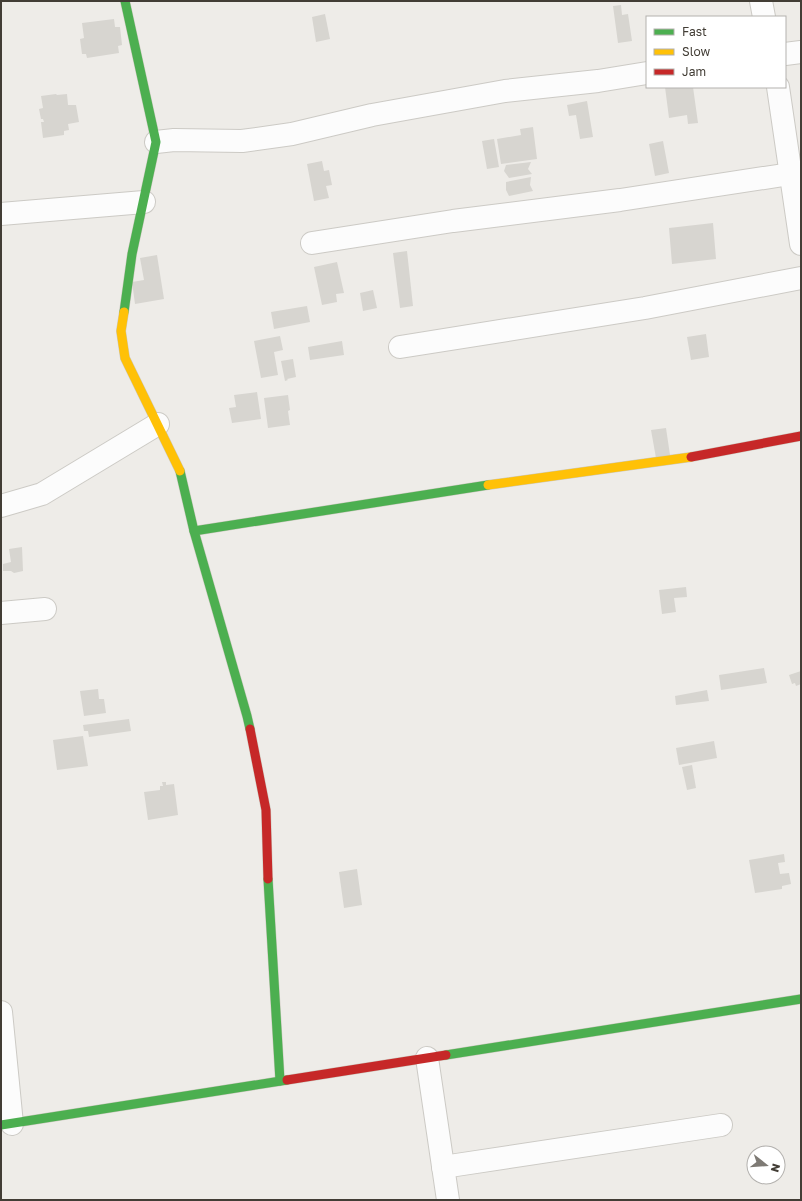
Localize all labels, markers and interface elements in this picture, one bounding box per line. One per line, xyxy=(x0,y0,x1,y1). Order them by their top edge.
legend xyxy=(646,16,786,88)
text: Fast xyxy=(682,24,707,39)
text: Slow xyxy=(682,44,710,59)
text: Jam xyxy=(682,64,706,79)
north arrow xyxy=(746,1145,786,1185)
text: N xyxy=(769,1162,783,1174)

